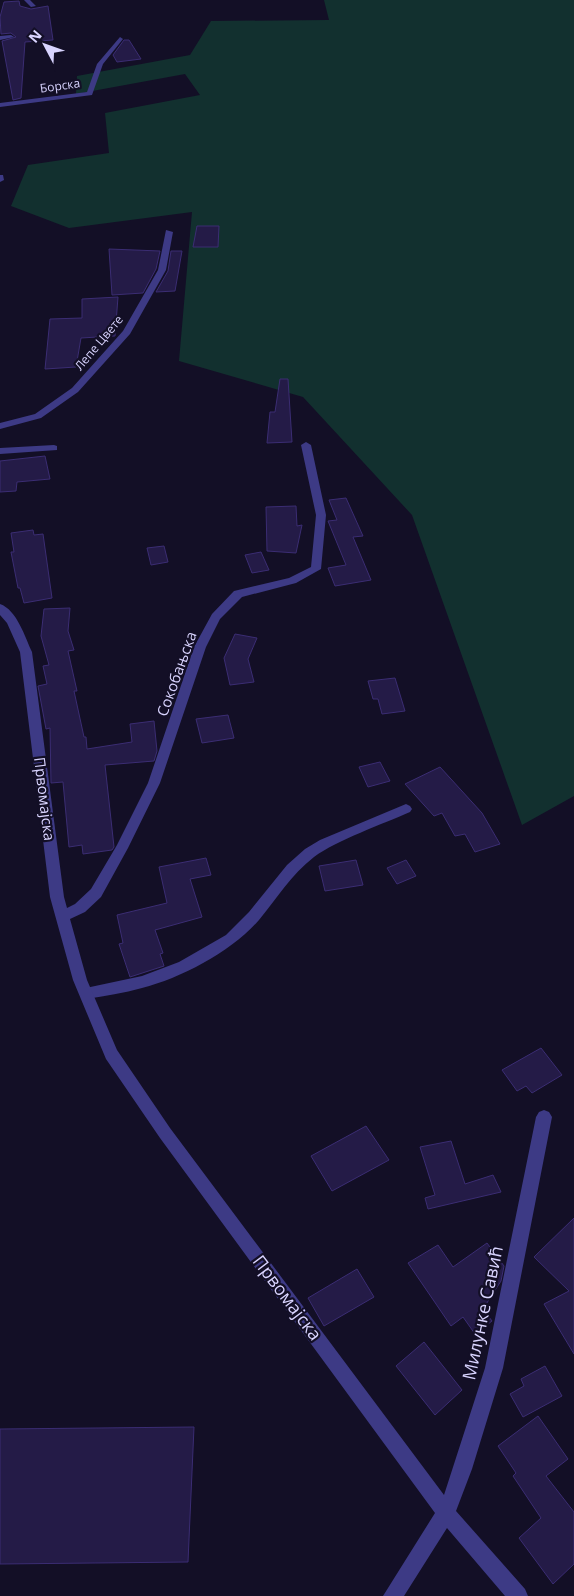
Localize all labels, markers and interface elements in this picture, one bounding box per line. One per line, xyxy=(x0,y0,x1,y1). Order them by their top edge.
north arrow xyxy=(20,20,70,70)
text: N xyxy=(24,26,46,47)
street label: Борска xyxy=(39,74,81,97)
street label: Лепе Цвете xyxy=(70,311,127,374)
street label: Сокобањска xyxy=(151,628,201,719)
street label: Првомајска xyxy=(30,756,60,842)
street label: Милунке Савић xyxy=(456,1243,508,1382)
street label: Првомајска xyxy=(248,1250,328,1345)

